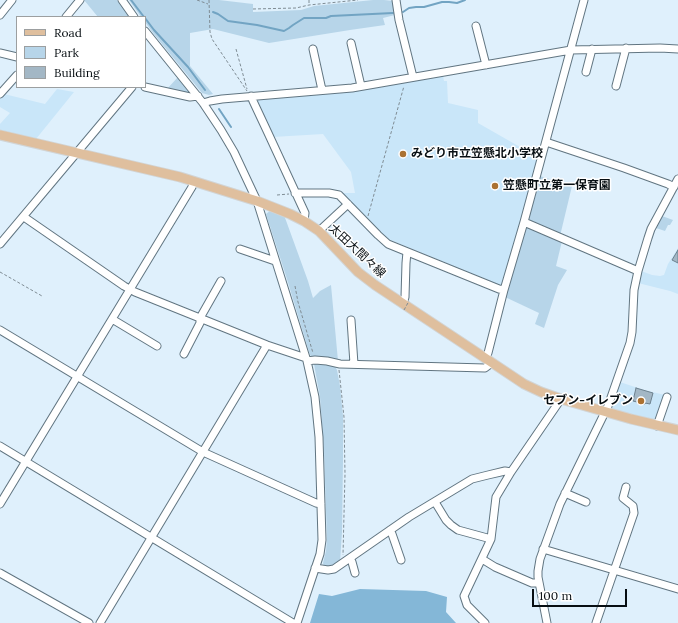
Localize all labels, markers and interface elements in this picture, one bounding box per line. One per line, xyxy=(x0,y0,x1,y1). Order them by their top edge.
legend xyxy=(16,16,146,88)
text: Road xyxy=(54,25,82,40)
text: Park xyxy=(54,45,79,60)
text: Building xyxy=(54,65,100,80)
place label: みどり市立笠懸北小学校 xyxy=(411,147,543,161)
marker: みどり市立笠懸北小学校 xyxy=(398,149,408,159)
place label: 笠懸町立第一保育園 xyxy=(503,179,611,193)
marker: 笠懸町立第一保育園 xyxy=(490,181,500,191)
street label: 太田大間々線 xyxy=(326,221,388,281)
place label: セブン-イレブン xyxy=(543,394,633,408)
marker: セブン-イレブン xyxy=(636,396,646,406)
scale bar xyxy=(534,581,629,607)
text: 100 m xyxy=(539,588,572,603)

